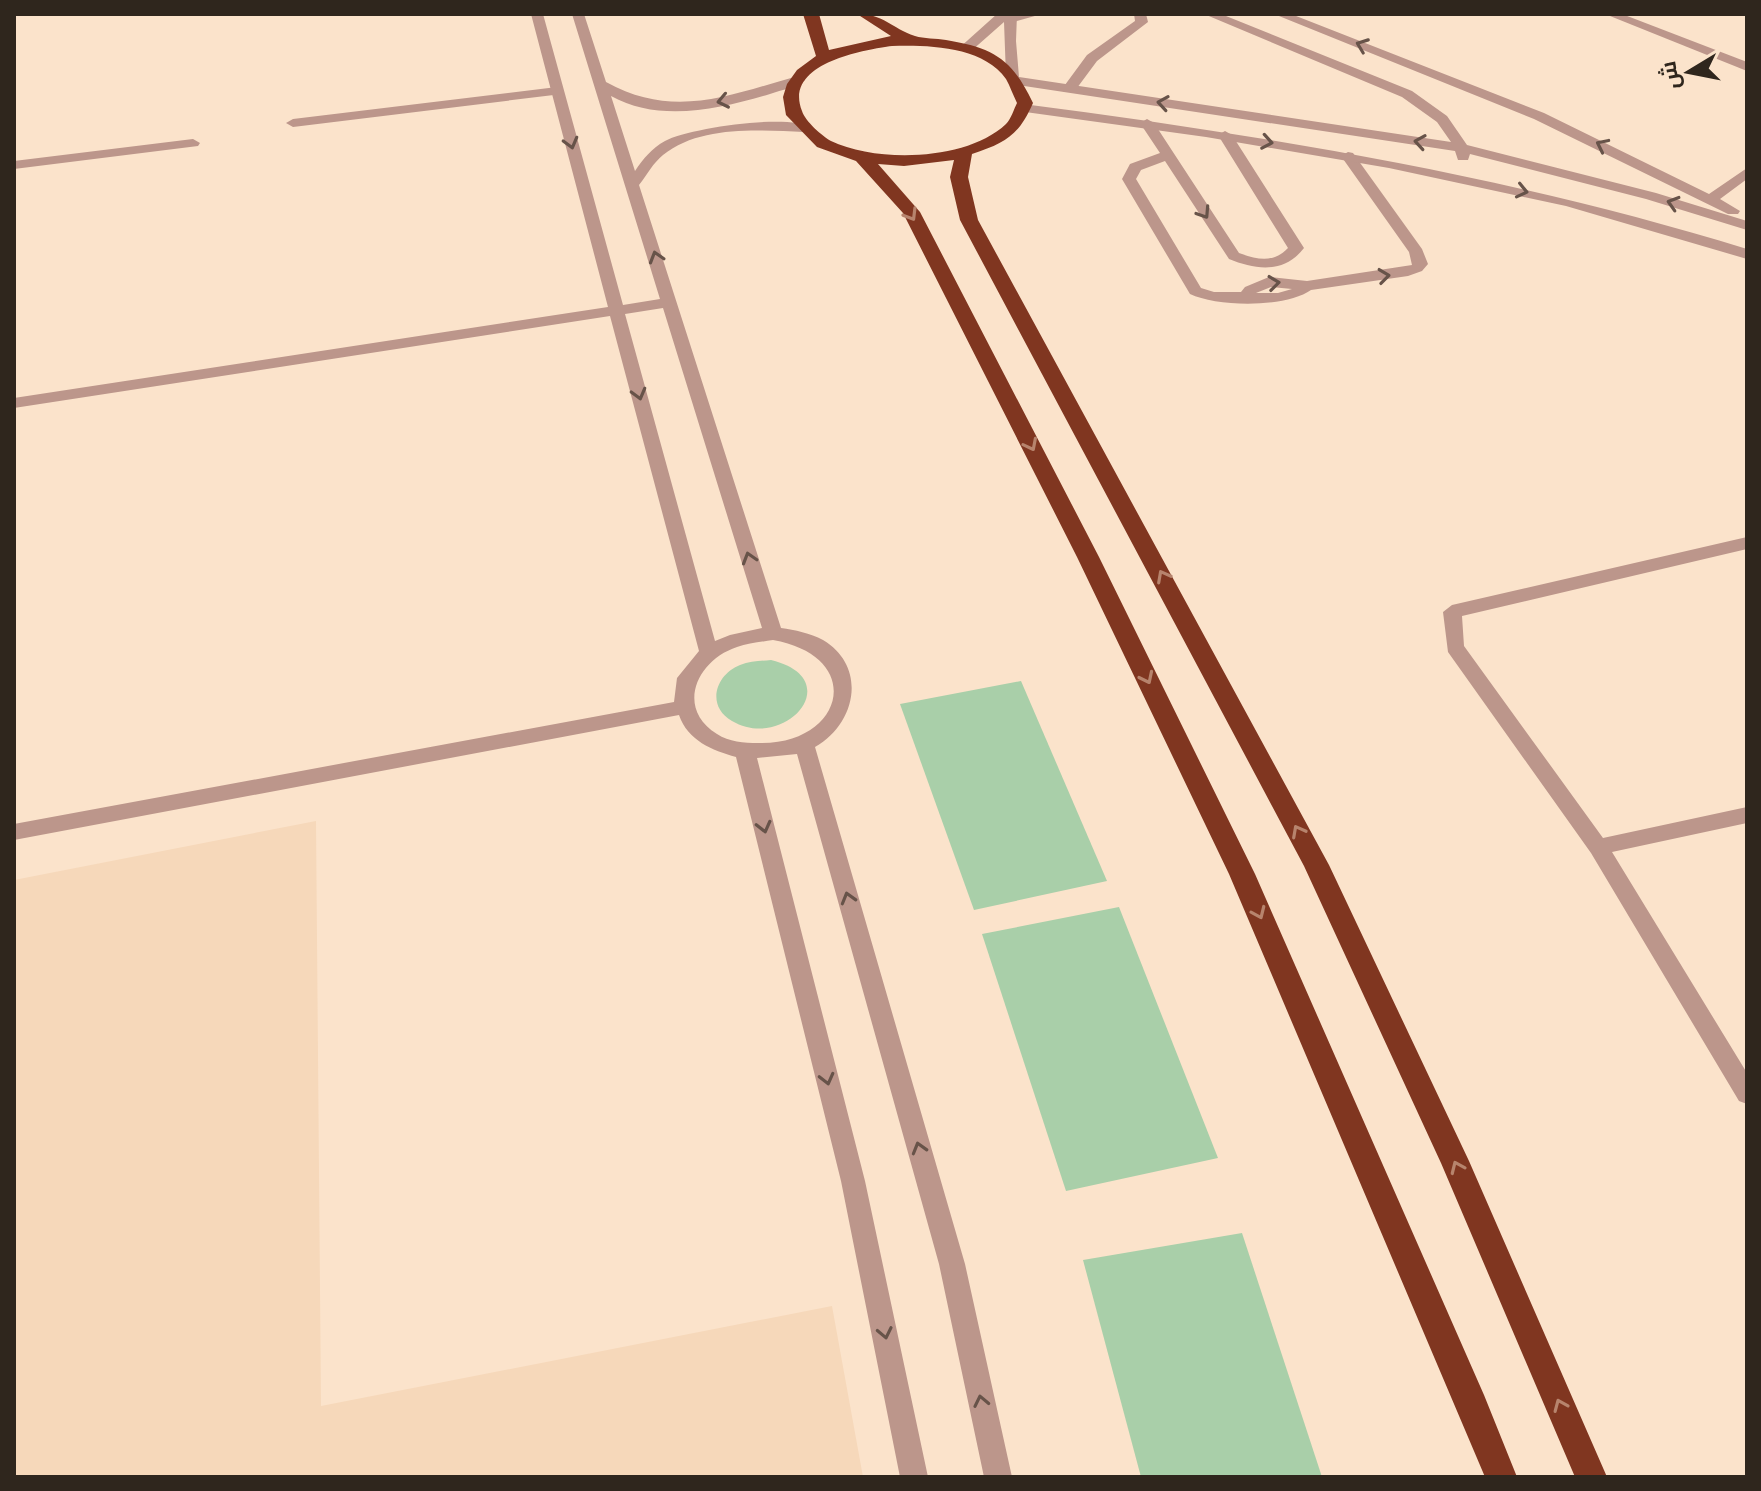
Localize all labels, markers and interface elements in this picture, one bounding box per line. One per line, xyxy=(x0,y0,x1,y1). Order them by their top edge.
north arrow xyxy=(1649,32,1729,112)
one-way arrow xyxy=(1356,38,1370,55)
text: ش xyxy=(1653,59,1686,92)
one-way arrow xyxy=(717,92,730,109)
one-way arrow xyxy=(1156,95,1170,112)
one-way arrow xyxy=(1260,132,1273,149)
one-way arrow xyxy=(1413,134,1427,151)
one-way arrow xyxy=(562,136,579,150)
one-way arrow xyxy=(1595,140,1610,155)
one-way arrow xyxy=(1514,182,1528,199)
one-way arrow xyxy=(1666,196,1680,212)
one-way arrow xyxy=(1195,204,1210,218)
one-way arrow xyxy=(901,206,917,221)
one-way arrow xyxy=(649,250,665,264)
one-way arrow xyxy=(1377,268,1391,285)
one-way arrow xyxy=(1268,275,1281,292)
one-way arrow xyxy=(630,387,646,401)
one-way arrow xyxy=(1021,437,1036,452)
one-way arrow xyxy=(743,552,759,566)
one-way arrow xyxy=(1157,570,1173,585)
one-way arrow xyxy=(1137,670,1153,685)
one-way arrow xyxy=(754,820,771,834)
one-way arrow xyxy=(1292,824,1307,839)
one-way arrow xyxy=(841,892,857,906)
one-way arrow xyxy=(1249,905,1265,919)
one-way arrow xyxy=(818,1072,835,1086)
one-way arrow xyxy=(912,1142,928,1156)
one-way arrow xyxy=(1451,1161,1467,1175)
one-way arrow xyxy=(875,1326,892,1340)
one-way arrow xyxy=(973,1394,990,1408)
one-way arrow xyxy=(1554,1399,1570,1414)

